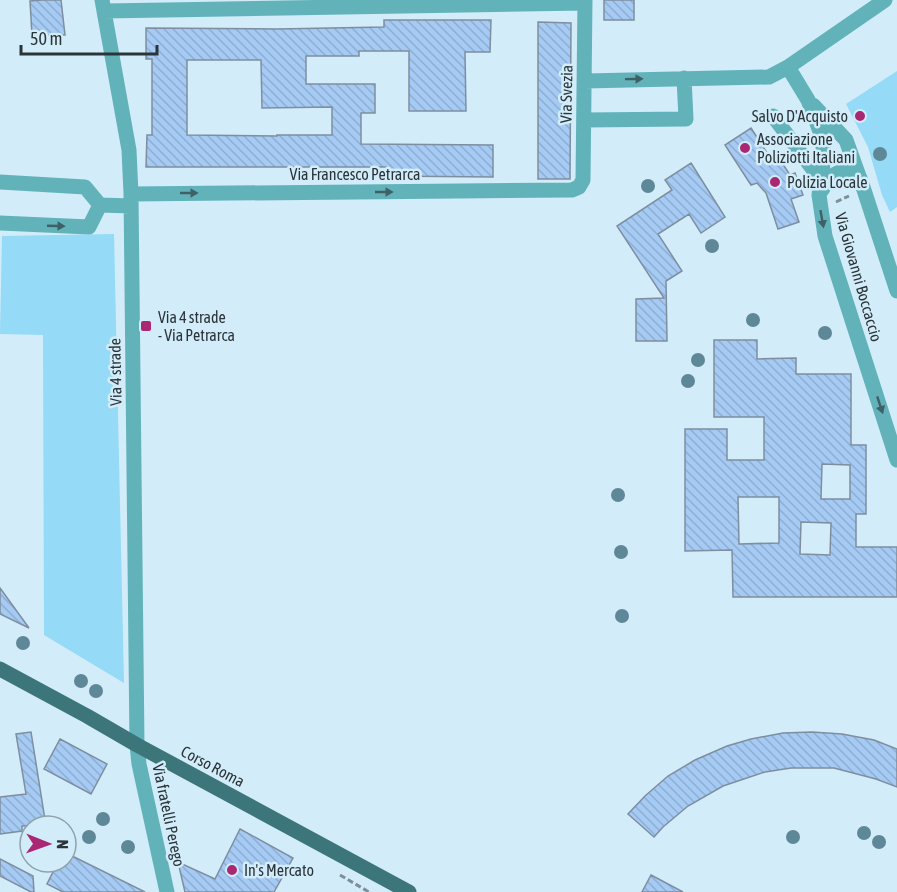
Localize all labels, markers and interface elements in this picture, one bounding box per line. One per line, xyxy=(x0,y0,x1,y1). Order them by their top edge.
scale bar xyxy=(21,18,158,56)
text: 50 m xyxy=(30,28,62,49)
street label: Via Svezia xyxy=(556,65,576,123)
one-way arrow xyxy=(625,75,644,84)
place label: Salvo D'Acquisto xyxy=(752,107,848,126)
marker: Salvo D'Acquisto xyxy=(853,109,867,123)
place label: Associazione Poliziotti Italiani xyxy=(757,130,855,166)
marker: Associazione Poliziotti Italiani xyxy=(738,141,752,155)
street label: Via Francesco Petrarca xyxy=(290,165,420,183)
place label: Polizia Locale xyxy=(787,173,868,191)
marker: Polizia Locale xyxy=(768,175,782,189)
one-way arrow xyxy=(375,187,394,197)
one-way arrow xyxy=(180,188,199,198)
one-way arrow xyxy=(818,210,827,229)
street label: Via Giovanni Boccaccio xyxy=(832,210,886,344)
one-way arrow xyxy=(47,221,66,230)
place label: Via 4 strade - Via Petrarca xyxy=(158,308,235,344)
marker: Via 4 strade - Via Petrarca xyxy=(139,319,153,333)
street label: Via 4 strade xyxy=(105,338,125,406)
one-way arrow xyxy=(875,396,885,414)
street label: Corso Roma xyxy=(178,742,248,790)
street label: Via fratelli Perego xyxy=(148,762,189,868)
north arrow xyxy=(18,814,78,874)
text: N xyxy=(54,839,72,849)
place label: In's Mercato xyxy=(244,861,314,879)
marker: In's Mercato xyxy=(225,863,239,877)

